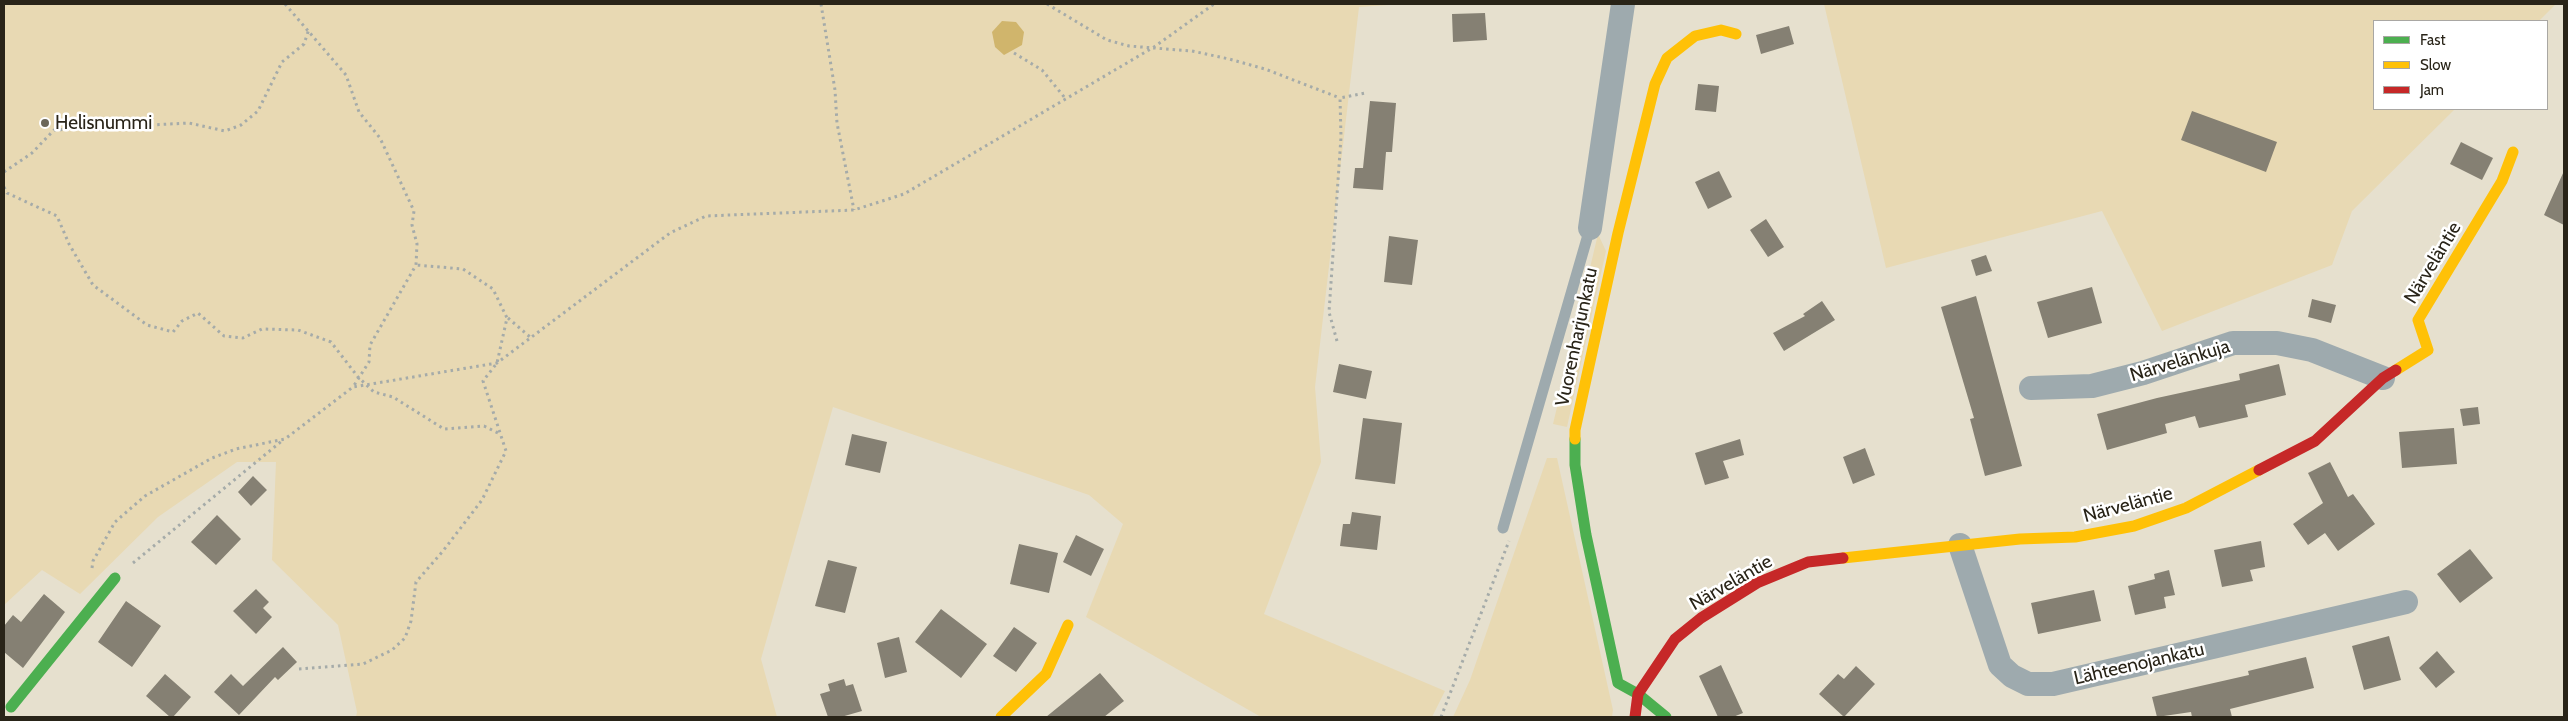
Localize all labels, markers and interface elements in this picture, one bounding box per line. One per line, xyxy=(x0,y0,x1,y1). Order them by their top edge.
legend xyxy=(2373,20,2548,110)
text: Fast xyxy=(2420,31,2445,49)
text: Slow xyxy=(2420,56,2451,74)
text: Jam xyxy=(2420,81,2444,99)
place label: Helisnummi xyxy=(55,112,152,134)
marker: Helisnummi xyxy=(39,117,51,129)
street label: Närveläntie xyxy=(2400,218,2466,308)
street label: Vuorenharjunkatu xyxy=(1551,266,1603,408)
street label: Närvelänkuja xyxy=(2127,335,2233,387)
street label: Närveläntie xyxy=(2081,482,2175,528)
street label: Närveläntie xyxy=(1686,550,1776,616)
street label: Lähteenojankatu xyxy=(2072,638,2206,690)

